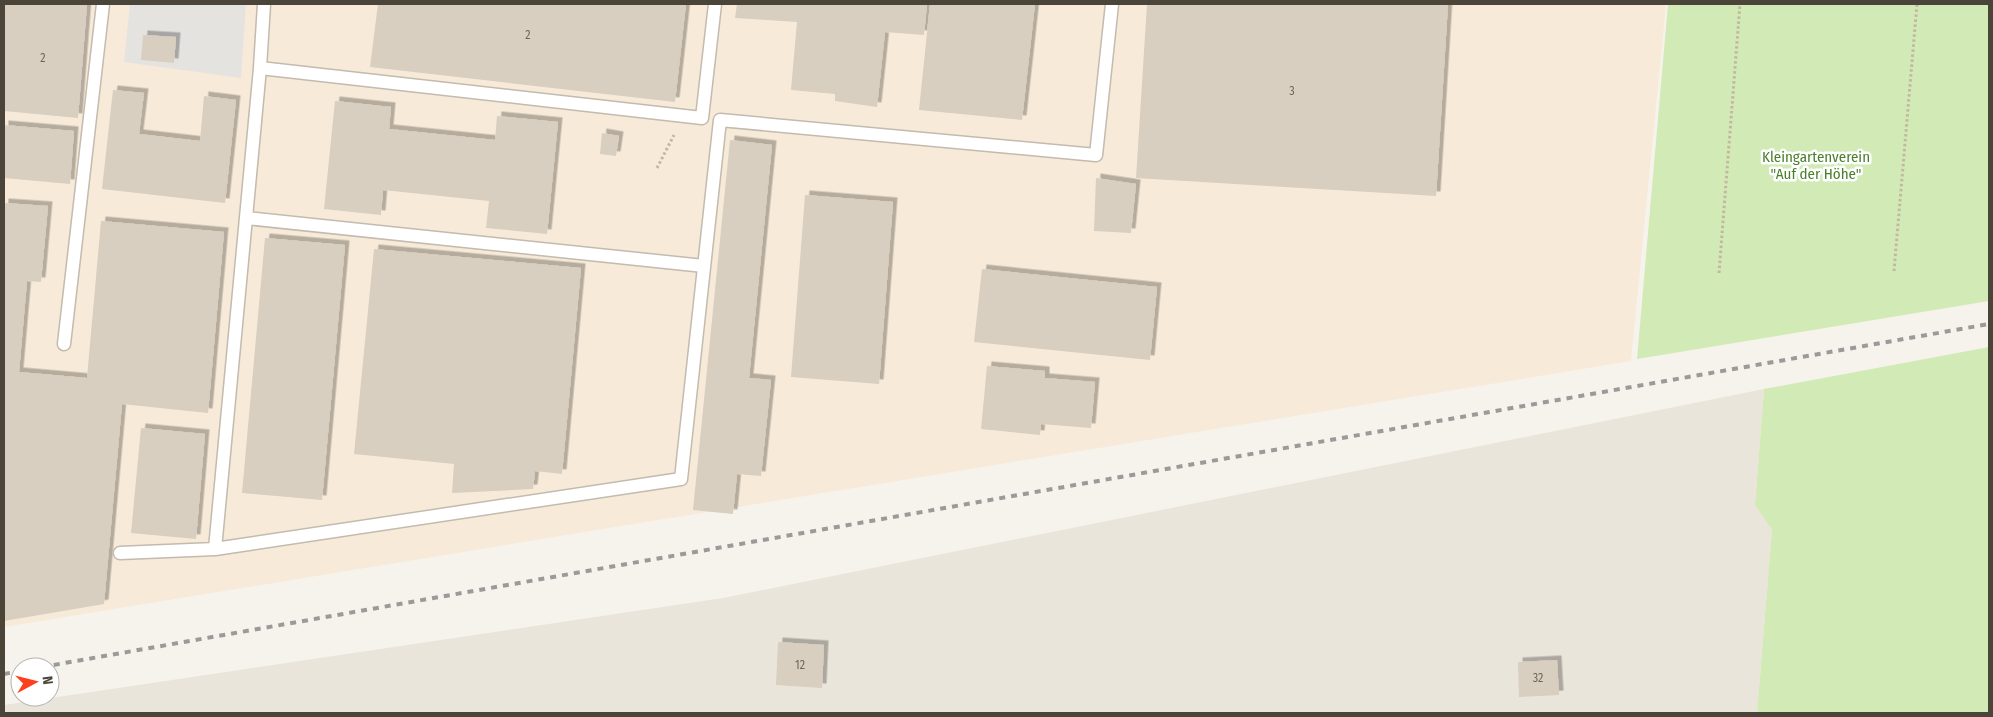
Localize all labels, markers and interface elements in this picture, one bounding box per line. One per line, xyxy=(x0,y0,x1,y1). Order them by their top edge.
house number: 2 xyxy=(525,28,531,42)
house number: 2 xyxy=(40,51,46,65)
house number: 3 xyxy=(1289,84,1295,98)
park label: Kleingartenverein "Auf der Höhe" xyxy=(1762,148,1870,183)
north arrow xyxy=(10,657,60,707)
house number: 12 xyxy=(795,658,805,672)
house number: 32 xyxy=(1533,671,1543,685)
text: N xyxy=(38,675,56,686)

